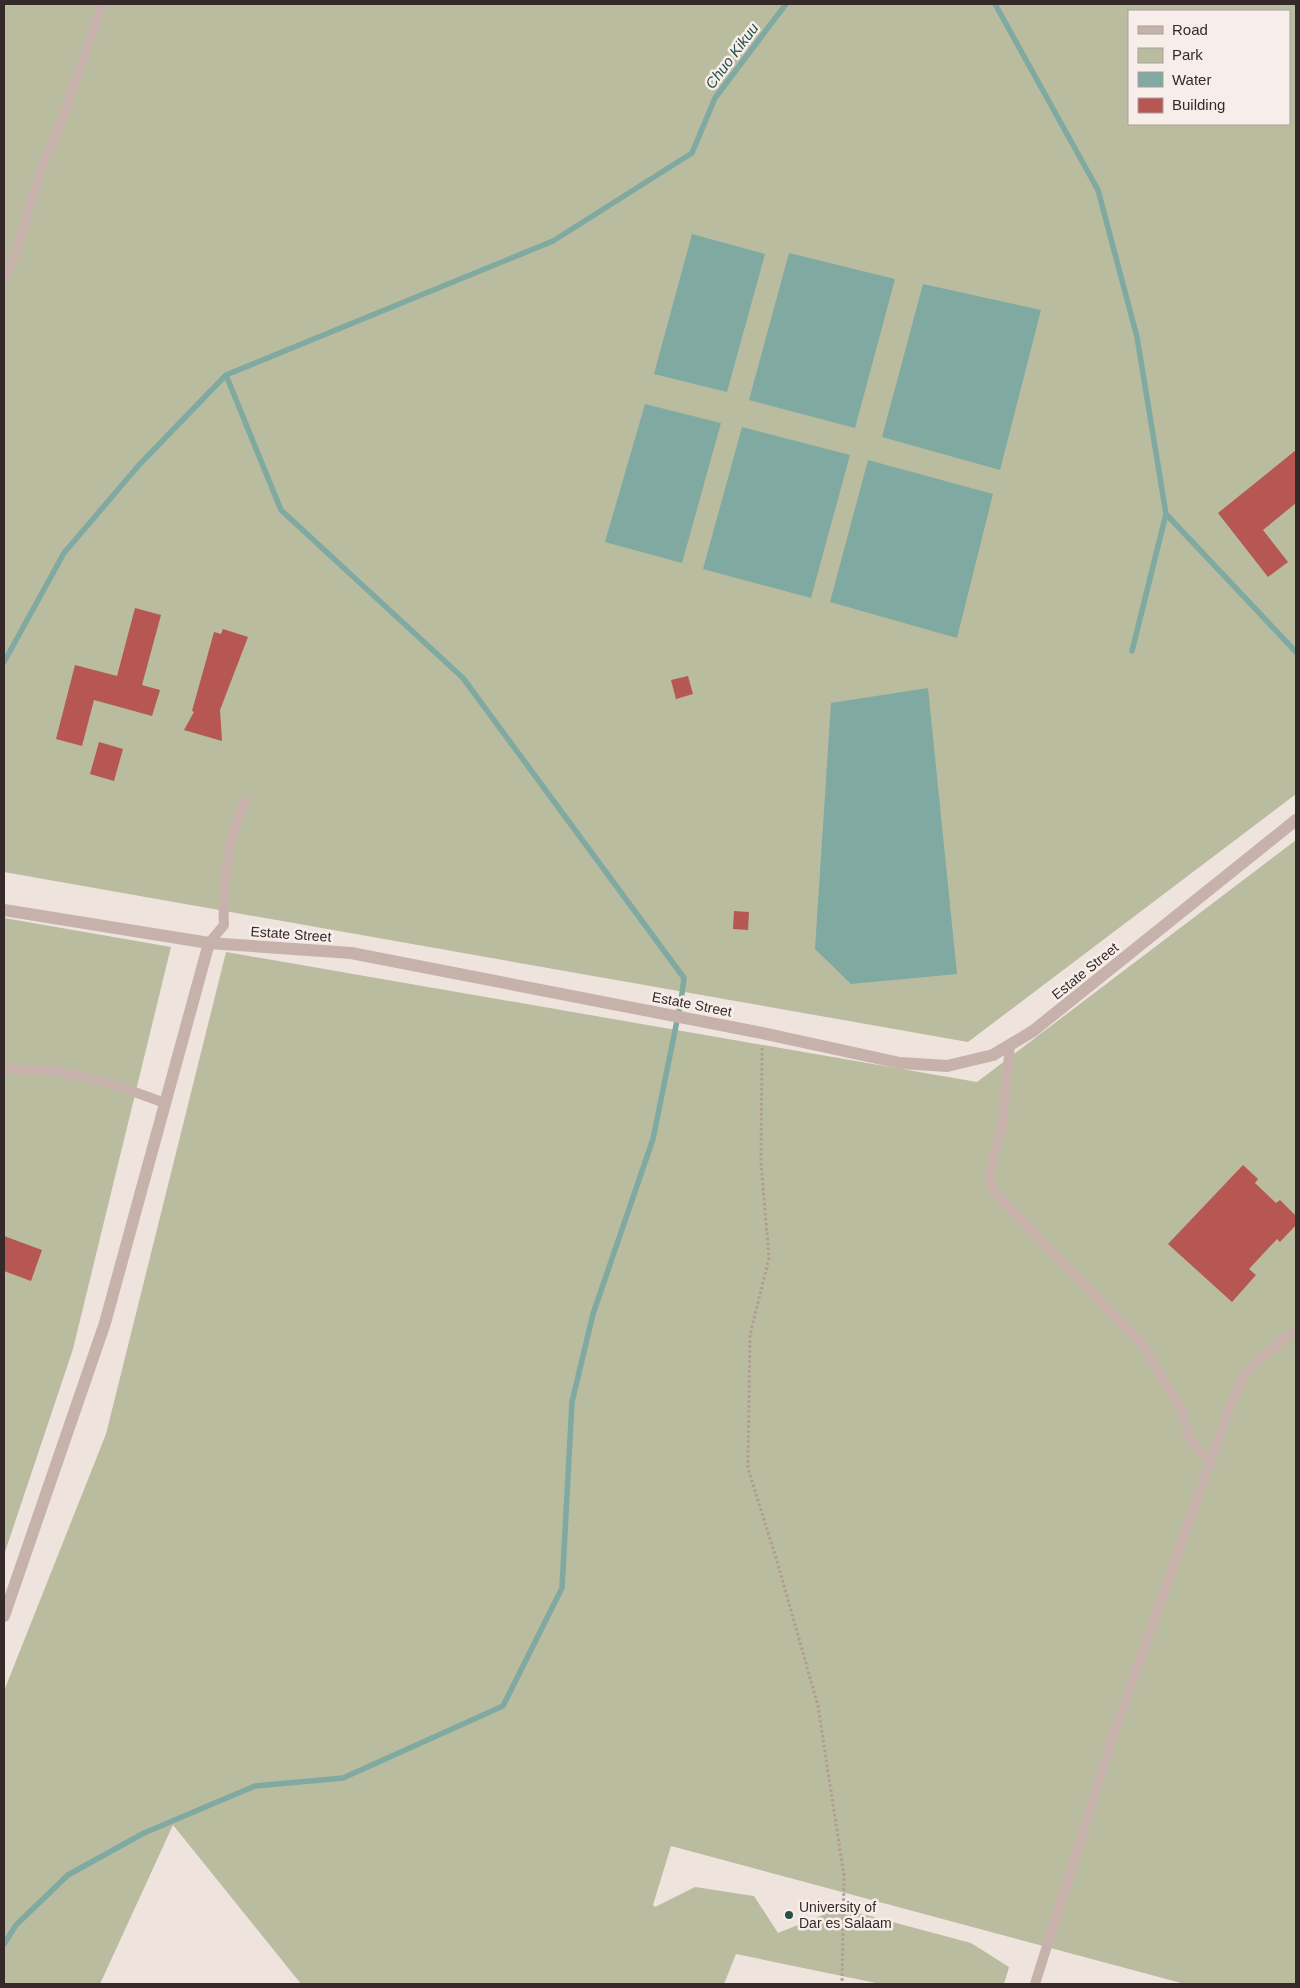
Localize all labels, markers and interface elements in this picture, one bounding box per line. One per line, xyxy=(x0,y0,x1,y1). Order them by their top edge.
legend xyxy=(1128,10,1290,125)
water label: Chuo Kikuu xyxy=(701,19,762,92)
text: Road xyxy=(1172,21,1208,38)
text: Park xyxy=(1172,46,1203,63)
text: Water xyxy=(1172,71,1211,88)
text: Building xyxy=(1172,96,1225,113)
street label: Estate Street xyxy=(250,923,332,945)
street label: Estate Street xyxy=(1049,939,1122,1003)
street label: Estate Street xyxy=(651,988,733,1020)
place label: University of Dar es Salaam xyxy=(799,1899,892,1931)
marker: University of Dar es Salaam xyxy=(783,1909,795,1921)

